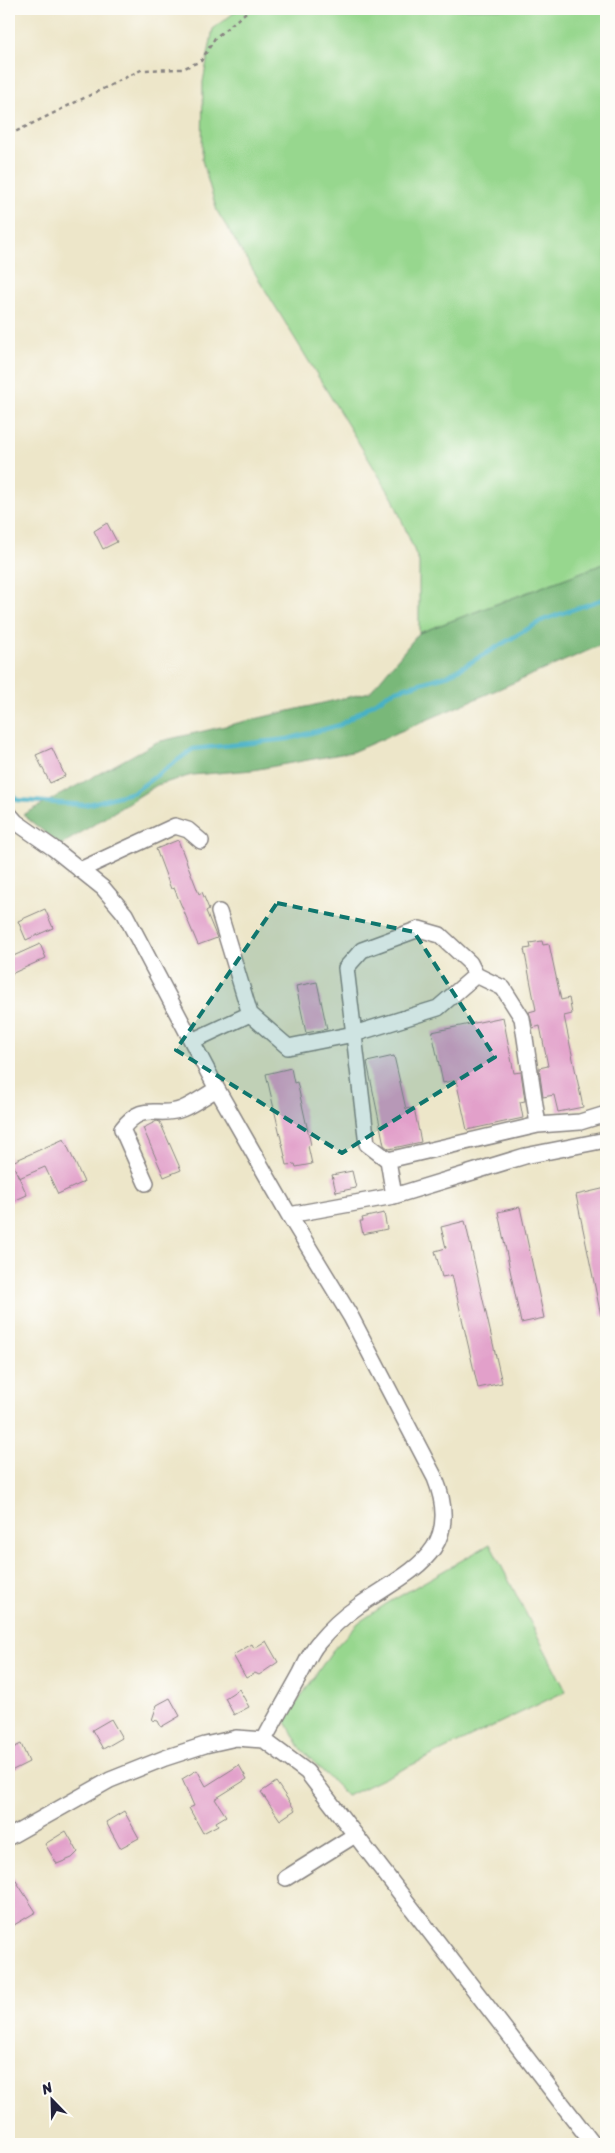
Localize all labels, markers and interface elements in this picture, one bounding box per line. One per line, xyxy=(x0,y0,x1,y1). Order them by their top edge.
text: N xyxy=(37,2075,57,2102)
north arrow xyxy=(28,2076,78,2126)

